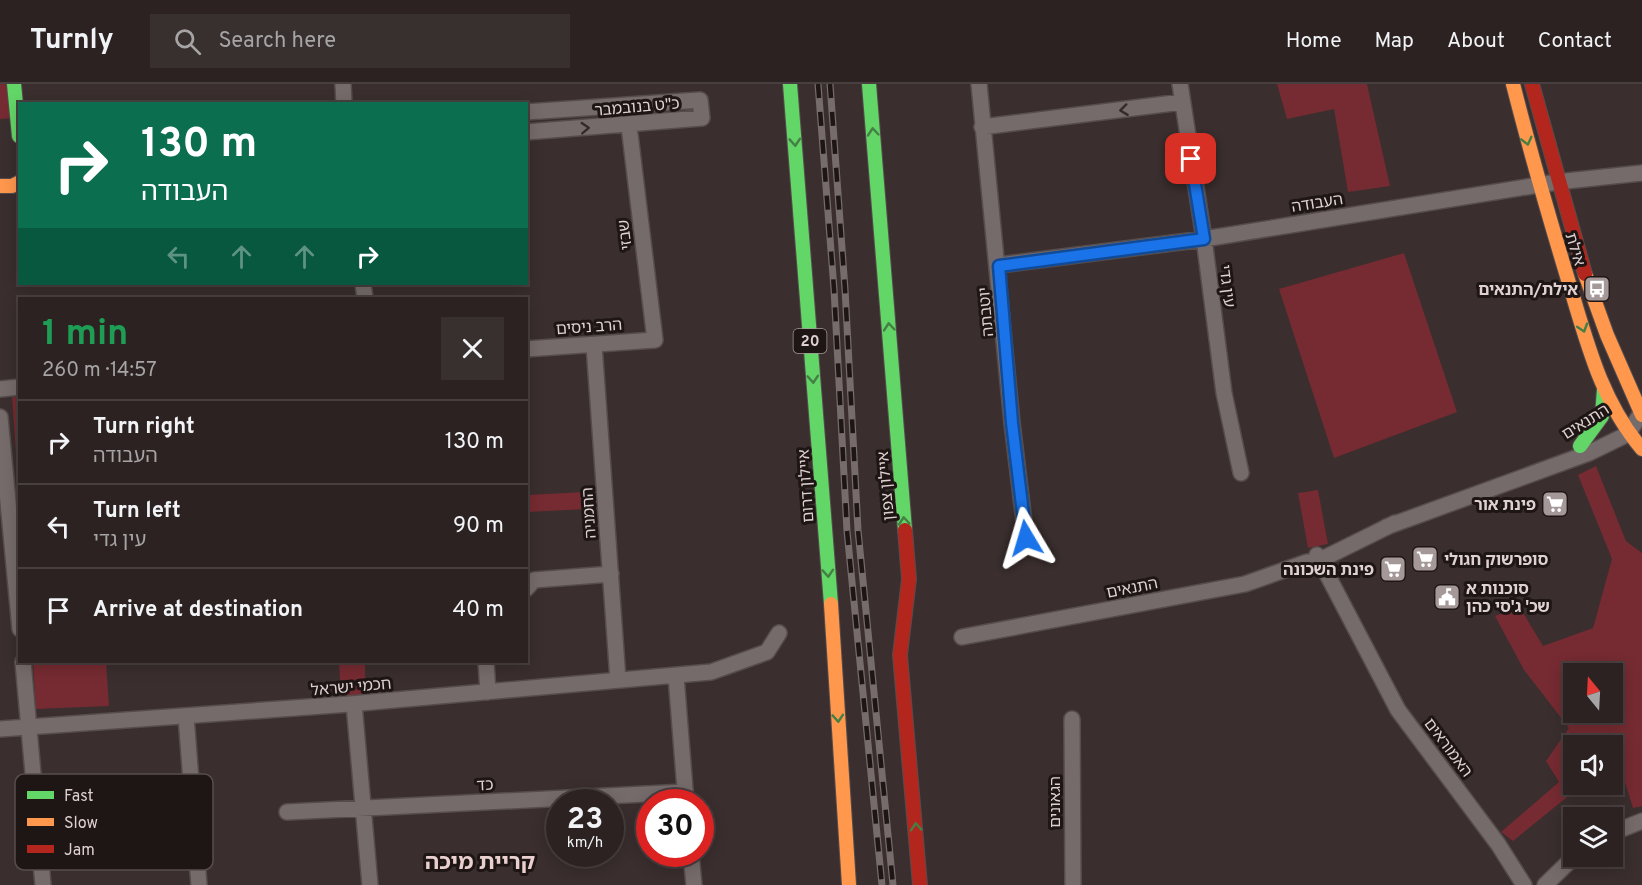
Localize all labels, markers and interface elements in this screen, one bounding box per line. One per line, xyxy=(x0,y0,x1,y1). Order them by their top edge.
search box xyxy=(150,14,570,68)
text: Turnly xyxy=(30,23,114,59)
icon: search xyxy=(171,25,204,58)
text: Search here xyxy=(219,28,336,55)
text: Home xyxy=(1286,28,1342,55)
text: Map xyxy=(1375,28,1414,55)
text: About xyxy=(1447,28,1505,55)
text: Contact xyxy=(1538,28,1612,55)
street label: כ"ט בנובמבר xyxy=(594,94,681,122)
one-way arrow xyxy=(1120,103,1129,115)
text: 130 m xyxy=(141,119,257,172)
one-way arrow xyxy=(580,122,589,135)
icon: right xyxy=(42,126,120,204)
one-way arrow xyxy=(867,128,880,137)
pin xyxy=(1165,133,1216,184)
one-way arrow xyxy=(1520,136,1533,146)
one-way arrow xyxy=(788,138,801,147)
icon: arrive xyxy=(1174,142,1207,175)
text: העבודה xyxy=(141,176,229,210)
street label: העבודה xyxy=(1290,190,1344,218)
street label: שבזי xyxy=(614,218,638,251)
street label: אילת xyxy=(1560,231,1589,269)
icon: left xyxy=(162,240,195,273)
icon: ahead xyxy=(225,240,258,273)
icon: ahead xyxy=(288,240,321,273)
icon: right xyxy=(351,240,384,273)
street label: עין גדי xyxy=(1213,264,1239,309)
bus stop icon: אילת/התנאים xyxy=(1582,274,1612,304)
place label: אילת/התנאים xyxy=(1478,281,1578,301)
street label: יוטבתה xyxy=(975,286,999,337)
text: 1 min xyxy=(42,312,128,358)
street label: הרב ניסים xyxy=(555,316,623,340)
button: close xyxy=(441,317,504,380)
one-way arrow xyxy=(883,322,896,331)
one-way arrow xyxy=(1576,322,1588,333)
road number: 20 xyxy=(794,329,826,353)
text: 260 m · 14:57 xyxy=(42,358,157,384)
one-way arrow xyxy=(806,374,819,383)
street label: התנאים xyxy=(1559,400,1613,445)
text: Turn right xyxy=(93,414,195,441)
icon: right xyxy=(42,426,75,459)
text: 130 m xyxy=(445,429,504,456)
text: העבודה xyxy=(93,444,158,470)
street label: איילון דרום xyxy=(794,449,820,523)
street label: איילון צפון xyxy=(874,450,900,521)
street label: החמניה xyxy=(578,486,602,539)
supermarket icon: פינת אור xyxy=(1540,489,1570,519)
place label: פינת אור xyxy=(1474,496,1536,516)
text: Turn left xyxy=(93,498,181,525)
position arrow xyxy=(994,506,1058,570)
icon: left xyxy=(42,510,75,543)
text: 90 m xyxy=(453,513,504,540)
one-way arrow xyxy=(898,516,911,525)
text: עין גדי xyxy=(93,528,146,554)
supermarket icon: סופרשוק חגולי xyxy=(1410,544,1440,574)
place label: סופרשוק חגולי xyxy=(1444,551,1548,571)
supermarket icon: פינת השכונה xyxy=(1378,554,1408,584)
place label: פינת השכונה xyxy=(1283,561,1374,581)
one-way arrow xyxy=(821,569,834,578)
street label: התנאים xyxy=(1105,574,1160,604)
place label: סוכנות א שכ' ג'סי כהן xyxy=(1466,580,1550,618)
public building icon: סוכנות א שכ' ג'סי כהן xyxy=(1432,582,1462,612)
icon: arrive xyxy=(42,594,75,627)
text: Arrive at destination xyxy=(93,597,303,624)
text: 40 m xyxy=(452,597,504,624)
north arrow xyxy=(1563,663,1623,723)
map controls xyxy=(1563,663,1623,867)
street label: חכמי ישראל xyxy=(310,675,392,701)
one-way arrow xyxy=(832,714,845,723)
street label: האמוראים xyxy=(1419,715,1476,782)
button: sound xyxy=(1563,735,1623,795)
legend xyxy=(15,774,213,870)
street label: כד xyxy=(476,776,494,796)
street label: הגאונים xyxy=(1046,776,1066,828)
text: Fast xyxy=(64,787,94,807)
speed limit sign: 30 xyxy=(636,789,714,867)
text: 23 xyxy=(567,802,603,839)
button: layers xyxy=(1563,807,1623,867)
text: Slow xyxy=(64,814,98,834)
one-way arrow xyxy=(909,822,922,831)
text: km/h xyxy=(567,834,603,853)
text: Jam xyxy=(64,841,95,861)
district label: קריית מיכה xyxy=(425,850,535,877)

